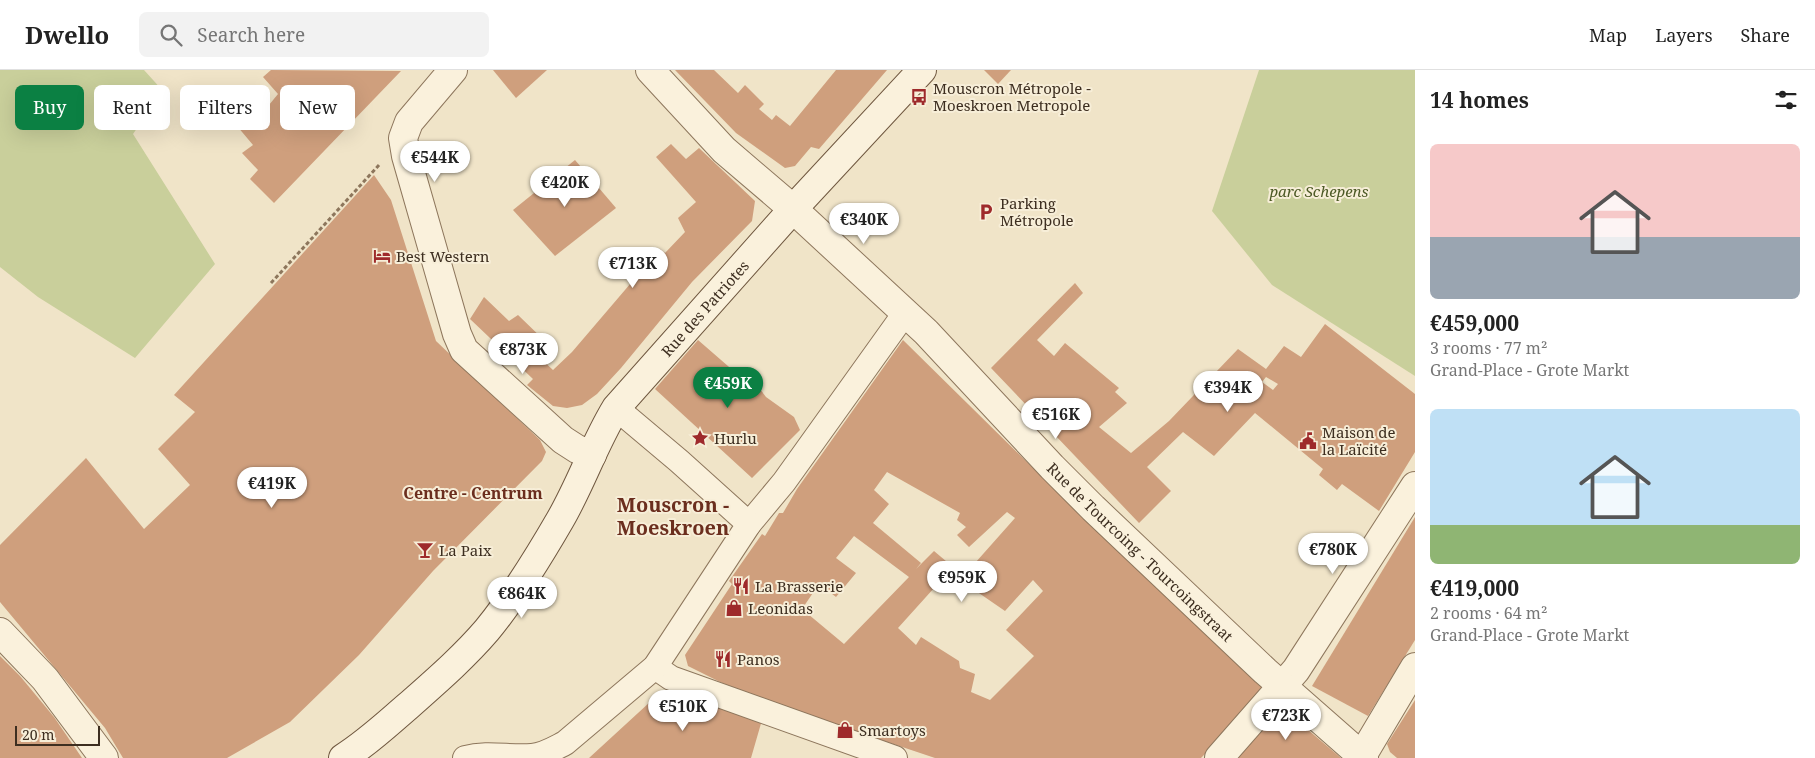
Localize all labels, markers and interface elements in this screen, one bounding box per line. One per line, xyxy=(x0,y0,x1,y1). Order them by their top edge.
search box xyxy=(139,12,489,57)
text: Dwello xyxy=(25,18,109,51)
icon: search xyxy=(157,21,185,49)
text: Search here xyxy=(197,22,305,48)
text: Map xyxy=(1589,23,1627,47)
text: Layers xyxy=(1655,23,1713,47)
text: Share xyxy=(1741,23,1790,47)
place label: Mouscron Métropole - Moeskroen Metropole xyxy=(933,78,1091,115)
chip: Buy xyxy=(15,85,84,130)
chip: Rent xyxy=(94,85,170,130)
chip: Filters xyxy=(180,85,270,130)
chip: New xyxy=(280,85,355,130)
text: 14 homes xyxy=(1430,86,1529,114)
icon: filters xyxy=(1772,86,1800,114)
bus stop icon: Mouscron Métropole - Moeskroen Metropole xyxy=(909,87,929,107)
pin: €544K xyxy=(400,140,470,183)
text: €544K xyxy=(411,146,459,168)
pin: €420K xyxy=(530,166,600,208)
text: €420K xyxy=(541,171,589,193)
icon: home xyxy=(1570,177,1660,267)
park label: parc Schepens xyxy=(1268,181,1369,201)
place label: Parking Métropole xyxy=(1000,193,1074,230)
pin: €340K xyxy=(829,202,899,245)
parking icon: Parking Métropole xyxy=(976,202,996,222)
text: €340K xyxy=(840,208,888,230)
hotel icon: Best Western xyxy=(372,246,392,266)
place label: Best Western xyxy=(396,246,490,266)
pin: €713K xyxy=(598,246,668,289)
text: €713K xyxy=(609,252,657,274)
street label: Rue des Patriotes xyxy=(657,256,753,361)
text: €459,000 xyxy=(1430,309,1519,337)
pin: €873K xyxy=(488,332,558,375)
text: 3 rooms · 77 m² xyxy=(1430,337,1547,359)
text: €873K xyxy=(499,338,547,360)
text: Grand-Place - Grote Markt xyxy=(1430,359,1629,381)
pin: €459K xyxy=(693,366,763,409)
pin: €394K xyxy=(1193,370,1263,413)
text: €459K xyxy=(704,372,752,394)
text: €394K xyxy=(1204,376,1252,398)
pin: €516K xyxy=(1021,398,1091,440)
text: €516K xyxy=(1032,403,1080,425)
place label: Maison de la Laïcité xyxy=(1322,422,1396,459)
place icon: Hurlu xyxy=(690,428,710,448)
place label: Hurlu xyxy=(714,428,757,448)
public building icon: Maison de la Laïcité xyxy=(1298,431,1318,451)
icon: home xyxy=(1570,442,1660,532)
street label: Rue de Tourcoing - Tourcoingstraat xyxy=(1043,458,1238,646)
pin: €419K xyxy=(237,466,307,509)
text: €419K xyxy=(248,472,296,494)
district label: Centre - Centrum xyxy=(403,482,543,504)
district label: Mouscron - Moeskroen xyxy=(617,491,729,541)
pin: €780K xyxy=(1298,532,1368,575)
text: €780K xyxy=(1309,538,1357,560)
bar icon: La Paix xyxy=(415,540,435,560)
place label: La Paix xyxy=(439,540,492,560)
pin: €959K xyxy=(927,560,997,603)
text: €959K xyxy=(938,566,986,588)
text: €419,000 xyxy=(1430,574,1519,602)
pin: €864K xyxy=(487,576,557,619)
restaurant icon: La Brasserie xyxy=(731,576,751,596)
place label: La Brasserie xyxy=(755,576,843,596)
text: €864K xyxy=(498,582,546,604)
shop icon: Leonidas xyxy=(724,598,744,618)
place label: Leonidas xyxy=(748,598,813,618)
text: 2 rooms · 64 m² xyxy=(1430,602,1547,624)
text: Grand-Place - Grote Markt xyxy=(1430,624,1629,646)
restaurant icon: Panos xyxy=(713,649,733,669)
place label: Panos xyxy=(737,649,780,669)
pin: €510K xyxy=(648,690,718,732)
text: €510K xyxy=(659,695,707,717)
pin: €723K xyxy=(1251,698,1321,741)
text: €723K xyxy=(1262,704,1310,726)
shop icon: Smartoys xyxy=(835,720,855,740)
place label: Smartoys xyxy=(859,720,926,740)
scale bar xyxy=(15,723,100,746)
text: 20 m xyxy=(22,725,55,744)

